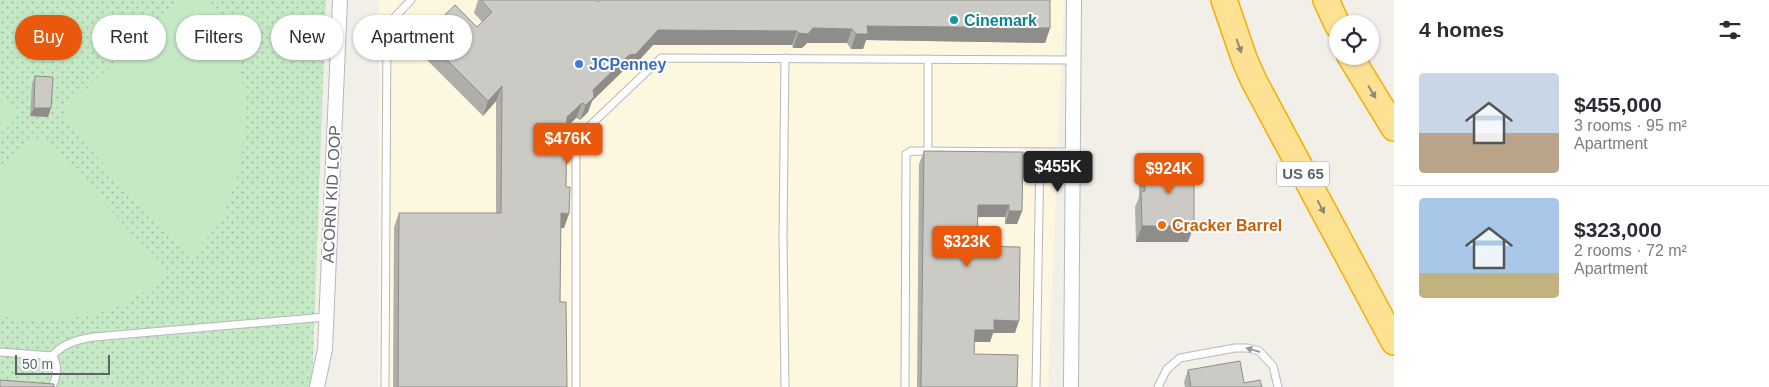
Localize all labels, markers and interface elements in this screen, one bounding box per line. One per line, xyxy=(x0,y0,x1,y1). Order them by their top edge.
place label: Cinemark xyxy=(964,12,1037,29)
marker: Cinemark xyxy=(948,14,960,26)
chip: Buy xyxy=(15,15,82,60)
chip: Rent xyxy=(92,15,166,60)
chip: Filters xyxy=(176,15,261,60)
chip: New xyxy=(271,15,343,60)
chip: Apartment xyxy=(353,15,472,60)
map controls xyxy=(1329,15,1379,65)
button: locate xyxy=(1329,15,1379,65)
icon: filters xyxy=(1716,16,1744,44)
text: 4 homes xyxy=(1419,18,1504,41)
one-way arrow xyxy=(1235,39,1243,54)
place label: JCPenney xyxy=(589,56,666,73)
marker: JCPenney xyxy=(573,58,585,70)
one-way arrow xyxy=(1368,86,1377,99)
icon: home xyxy=(1459,93,1519,153)
text: $455,000 xyxy=(1574,93,1662,116)
text: 3 rooms · 95 m² xyxy=(1574,117,1687,134)
pin: $476K xyxy=(533,122,603,165)
street label: ACORN KID LOOP xyxy=(319,125,344,263)
text: $476K xyxy=(544,130,592,147)
text: Apartment xyxy=(1574,135,1648,152)
pin: $455K xyxy=(1023,150,1093,193)
pin: $924K xyxy=(1134,152,1204,195)
text: $455K xyxy=(1034,158,1082,175)
text: $924K xyxy=(1145,160,1193,177)
road number: US 65 xyxy=(1277,162,1329,186)
one-way arrow xyxy=(1317,199,1325,214)
place label: Cracker Barrel xyxy=(1172,217,1282,234)
icon: home xyxy=(1459,218,1519,278)
text: $323,000 xyxy=(1574,218,1662,241)
marker: Cracker Barrel xyxy=(1156,219,1168,231)
pin: $323K xyxy=(932,226,1002,268)
text: $323K xyxy=(943,233,991,250)
text: 2 rooms · 72 m² xyxy=(1574,242,1687,259)
text: Apartment xyxy=(1574,260,1648,277)
one-way arrow xyxy=(1245,346,1261,354)
scale bar xyxy=(15,352,110,375)
text: 50 m xyxy=(22,356,53,372)

